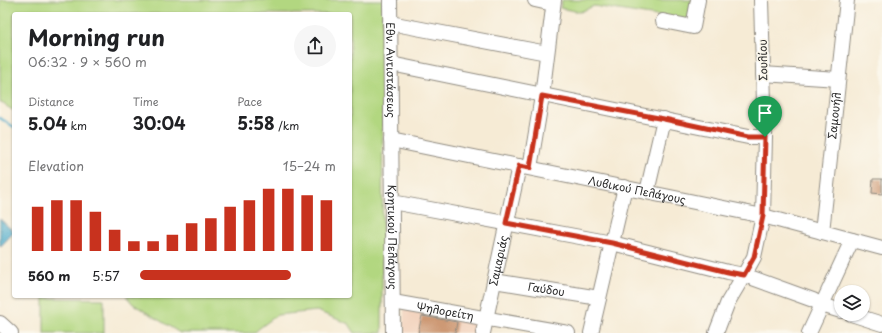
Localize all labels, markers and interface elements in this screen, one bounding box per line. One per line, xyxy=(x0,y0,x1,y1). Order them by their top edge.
text: Morning run xyxy=(28,20,165,53)
street label: Εθν. Αντιστάσεως xyxy=(382,22,400,118)
button: share xyxy=(294,25,336,67)
street label: Σουλίου xyxy=(754,39,771,81)
text: 06:32 · 9 × 560 m xyxy=(28,52,147,71)
street label: Σαμουήλ xyxy=(823,91,845,140)
text: Distance xyxy=(28,93,74,110)
text: Time xyxy=(133,93,159,110)
text: Pace xyxy=(237,93,262,110)
pin xyxy=(748,96,782,137)
icon: arrive xyxy=(754,102,776,124)
text: 5.04 xyxy=(28,110,67,136)
text: 30:04 xyxy=(133,110,186,136)
text: 5:58 xyxy=(237,110,275,136)
text: km xyxy=(67,117,87,134)
text: /km xyxy=(275,117,299,134)
text: Elevation xyxy=(28,156,84,175)
text: 15–24 m xyxy=(283,156,336,175)
street label: Λυβικού Πελάγους xyxy=(587,171,688,208)
street label: Κρητικού Πελάγους xyxy=(384,184,402,290)
street label: Σαμαριάς xyxy=(484,234,512,287)
text: 560 m xyxy=(28,266,70,285)
text: 5:57 xyxy=(92,266,120,285)
street label: Γαύδου xyxy=(527,278,566,300)
map controls xyxy=(834,285,870,321)
button: layers xyxy=(834,285,870,321)
street label: Ψηλορείτη xyxy=(415,297,475,324)

